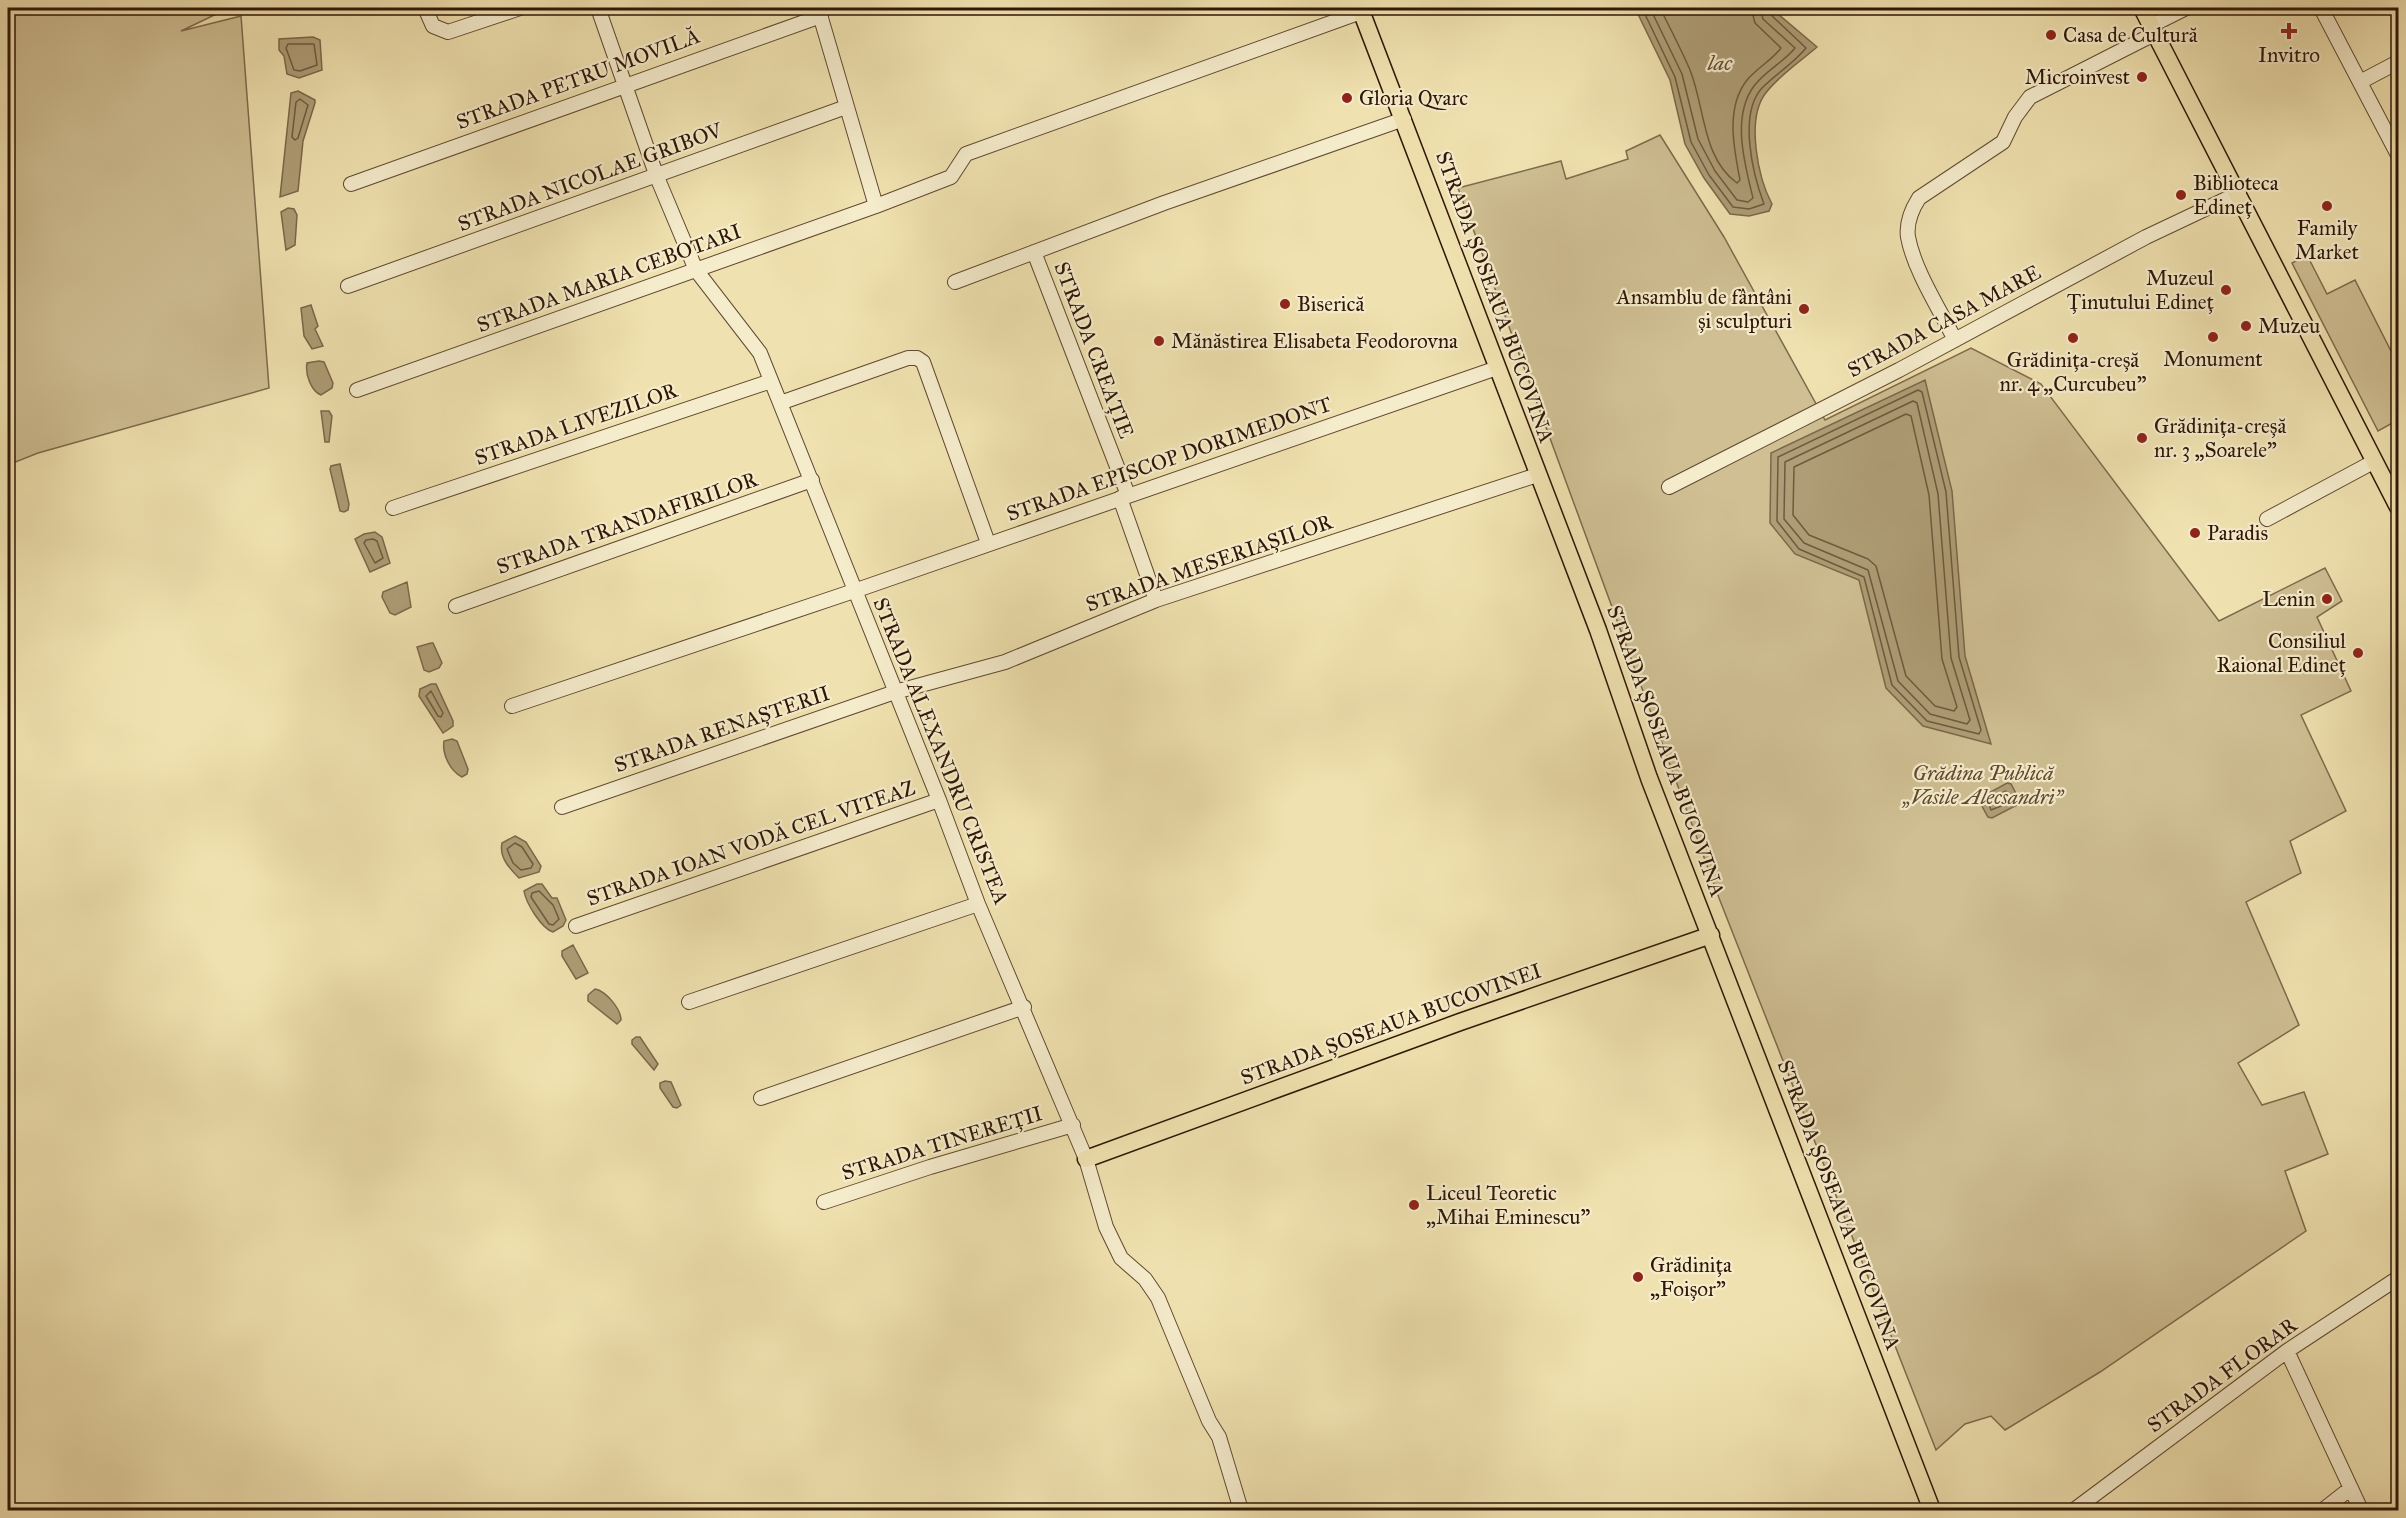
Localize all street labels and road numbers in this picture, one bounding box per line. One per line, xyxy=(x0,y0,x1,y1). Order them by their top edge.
street label: STRADA PETRU MOVILĂ xyxy=(453,23,703,135)
street label: STRADA NICOLAE GRIBOV xyxy=(454,116,727,237)
street label: STRADA ȘOSEAUA BUCOVINA xyxy=(1430,148,1560,446)
street label: STRADA MARIA CEBOTARI xyxy=(473,218,745,338)
street label: STRADA CREAȚIE xyxy=(1048,258,1140,442)
street label: STRADA CASA MARE xyxy=(1843,259,2045,383)
street label: STRADA LIVEZILOR xyxy=(471,377,682,471)
street label: STRADA EPISCOP DORIMEDONT xyxy=(1003,391,1335,527)
street label: STRADA TRANDAFIRILOR xyxy=(493,466,762,580)
street label: STRADA MESERIAȘILOR xyxy=(1082,508,1337,617)
street label: STRADA ALEXANDRU CRISTEA xyxy=(867,594,1015,908)
street label: STRADA ȘOSEAUA BUCOVINA xyxy=(1601,602,1731,900)
street label: STRADA RENAȘTERII xyxy=(611,680,833,778)
street label: STRADA IOAN VODĂ CEL VITEAZ xyxy=(583,774,919,912)
street label: STRADA ȘOSEAUA BUCOVINEI xyxy=(1237,957,1545,1091)
street label: STRADA ȘOSEAUA BUCOVINA xyxy=(1772,1056,1906,1354)
street label: STRADA TINEREȚII xyxy=(838,1100,1046,1186)
street label: STRADA FLORAR xyxy=(2142,1311,2303,1438)

